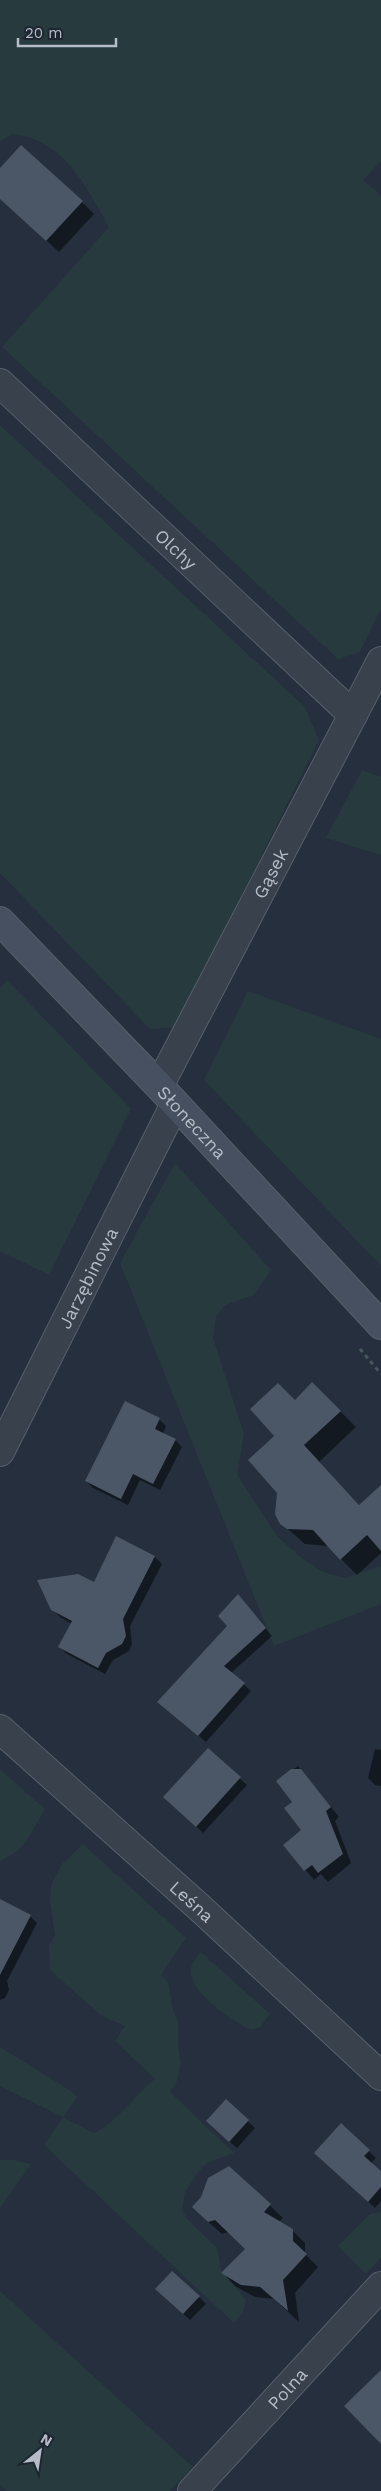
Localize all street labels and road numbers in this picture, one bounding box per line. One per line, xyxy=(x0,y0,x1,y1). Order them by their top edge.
street label: Olchy xyxy=(151,524,202,574)
street label: Gąsek xyxy=(248,845,292,902)
street label: Słoneczna xyxy=(153,1081,231,1163)
street label: Jarzębinowa xyxy=(53,1224,122,1332)
street label: Leśna xyxy=(166,1876,218,1926)
street label: Polna xyxy=(263,2363,311,2413)

